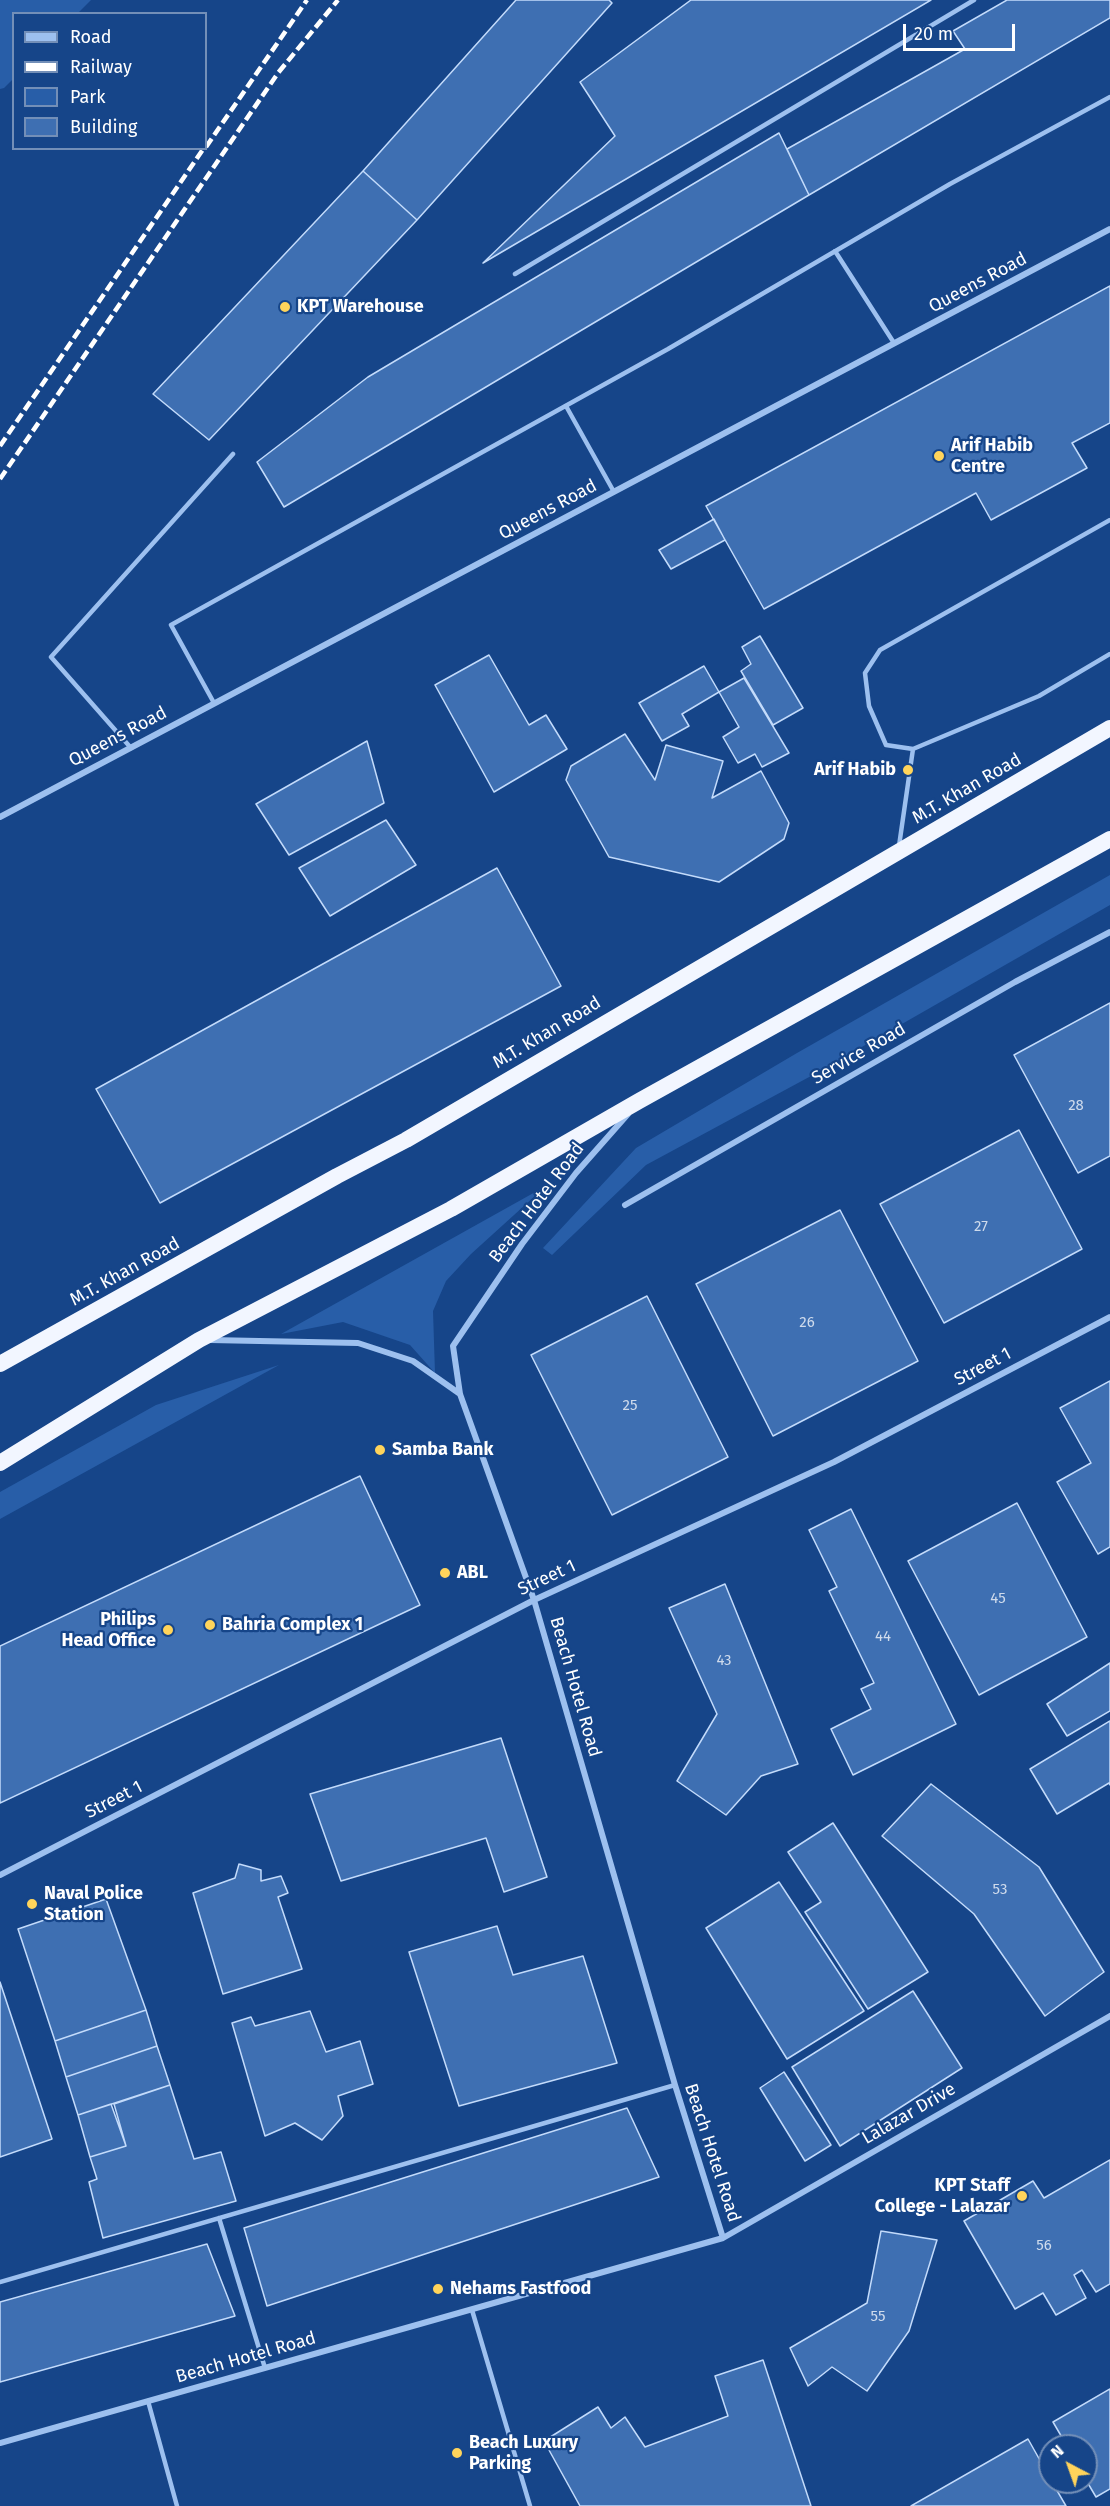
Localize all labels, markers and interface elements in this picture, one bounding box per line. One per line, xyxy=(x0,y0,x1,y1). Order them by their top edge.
legend xyxy=(12,12,207,150)
scale bar xyxy=(906,12,1018,50)
text: 20 m xyxy=(914,23,953,45)
text: Road xyxy=(70,26,112,48)
text: Railway xyxy=(70,56,132,78)
text: Park xyxy=(70,86,105,108)
text: Building xyxy=(70,116,137,138)
street label: Queens Road xyxy=(925,248,1031,318)
place label: KPT Warehouse xyxy=(297,296,424,318)
marker: KPT Warehouse xyxy=(278,300,292,314)
place label: Arif Habib Centre xyxy=(951,435,1033,478)
marker: Arif Habib Centre xyxy=(932,449,946,463)
street label: Queens Road xyxy=(495,475,601,545)
street label: Queens Road xyxy=(65,702,171,772)
street label: M.T. Khan Road xyxy=(909,749,1025,829)
place label: Arif Habib xyxy=(814,759,896,781)
marker: Arif Habib xyxy=(901,763,915,777)
street label: M.T. Khan Road xyxy=(489,992,605,1074)
street label: Service Road xyxy=(808,1018,910,1090)
house number: 28 xyxy=(1068,1097,1084,1115)
street label: Beach Hotel Road xyxy=(485,1139,589,1267)
house number: 27 xyxy=(974,1218,988,1236)
street label: M.T. Khan Road xyxy=(66,1233,184,1311)
house number: 26 xyxy=(799,1314,815,1332)
street label: Street 1 xyxy=(951,1343,1015,1391)
house number: 25 xyxy=(623,1397,637,1415)
place label: Samba Bank xyxy=(392,1439,493,1461)
marker: Samba Bank xyxy=(373,1443,387,1457)
street label: Street 1 xyxy=(515,1555,579,1601)
place label: ABL xyxy=(457,1562,488,1584)
marker: ABL xyxy=(438,1566,452,1580)
house number: 45 xyxy=(990,1590,1006,1608)
place label: Philips Head Office xyxy=(62,1609,156,1652)
place label: Bahria Complex 1 xyxy=(222,1614,363,1636)
street label: Beach Hotel Road xyxy=(545,1615,605,1759)
marker: Bahria Complex 1 xyxy=(203,1618,217,1632)
marker: Philips Head Office xyxy=(161,1623,175,1637)
house number: 44 xyxy=(875,1628,891,1646)
house number: 43 xyxy=(716,1652,732,1670)
street label: Street 1 xyxy=(82,1776,146,1824)
house number: 53 xyxy=(993,1881,1007,1899)
place label: Naval Police Station xyxy=(44,1883,143,1926)
marker: Naval Police Station xyxy=(25,1897,39,1911)
street label: Lalazar Drive xyxy=(858,2078,960,2150)
street label: Beach Hotel Road xyxy=(679,2081,745,2225)
place label: KPT Staff College - Lalazar xyxy=(875,2175,1010,2218)
marker: KPT Staff College - Lalazar xyxy=(1015,2189,1029,2203)
house number: 56 xyxy=(1036,2237,1052,2255)
place label: Nehams Fastfood xyxy=(450,2278,591,2300)
marker: Nehams Fastfood xyxy=(431,2282,445,2296)
house number: 55 xyxy=(871,2308,885,2326)
street label: Beach Hotel Road xyxy=(174,2328,318,2388)
place label: Beach Luxury Parking xyxy=(469,2432,578,2474)
north arrow xyxy=(1038,2434,1098,2494)
text: N xyxy=(1047,2441,1067,2462)
marker: Beach Luxury Parking xyxy=(450,2446,464,2460)

